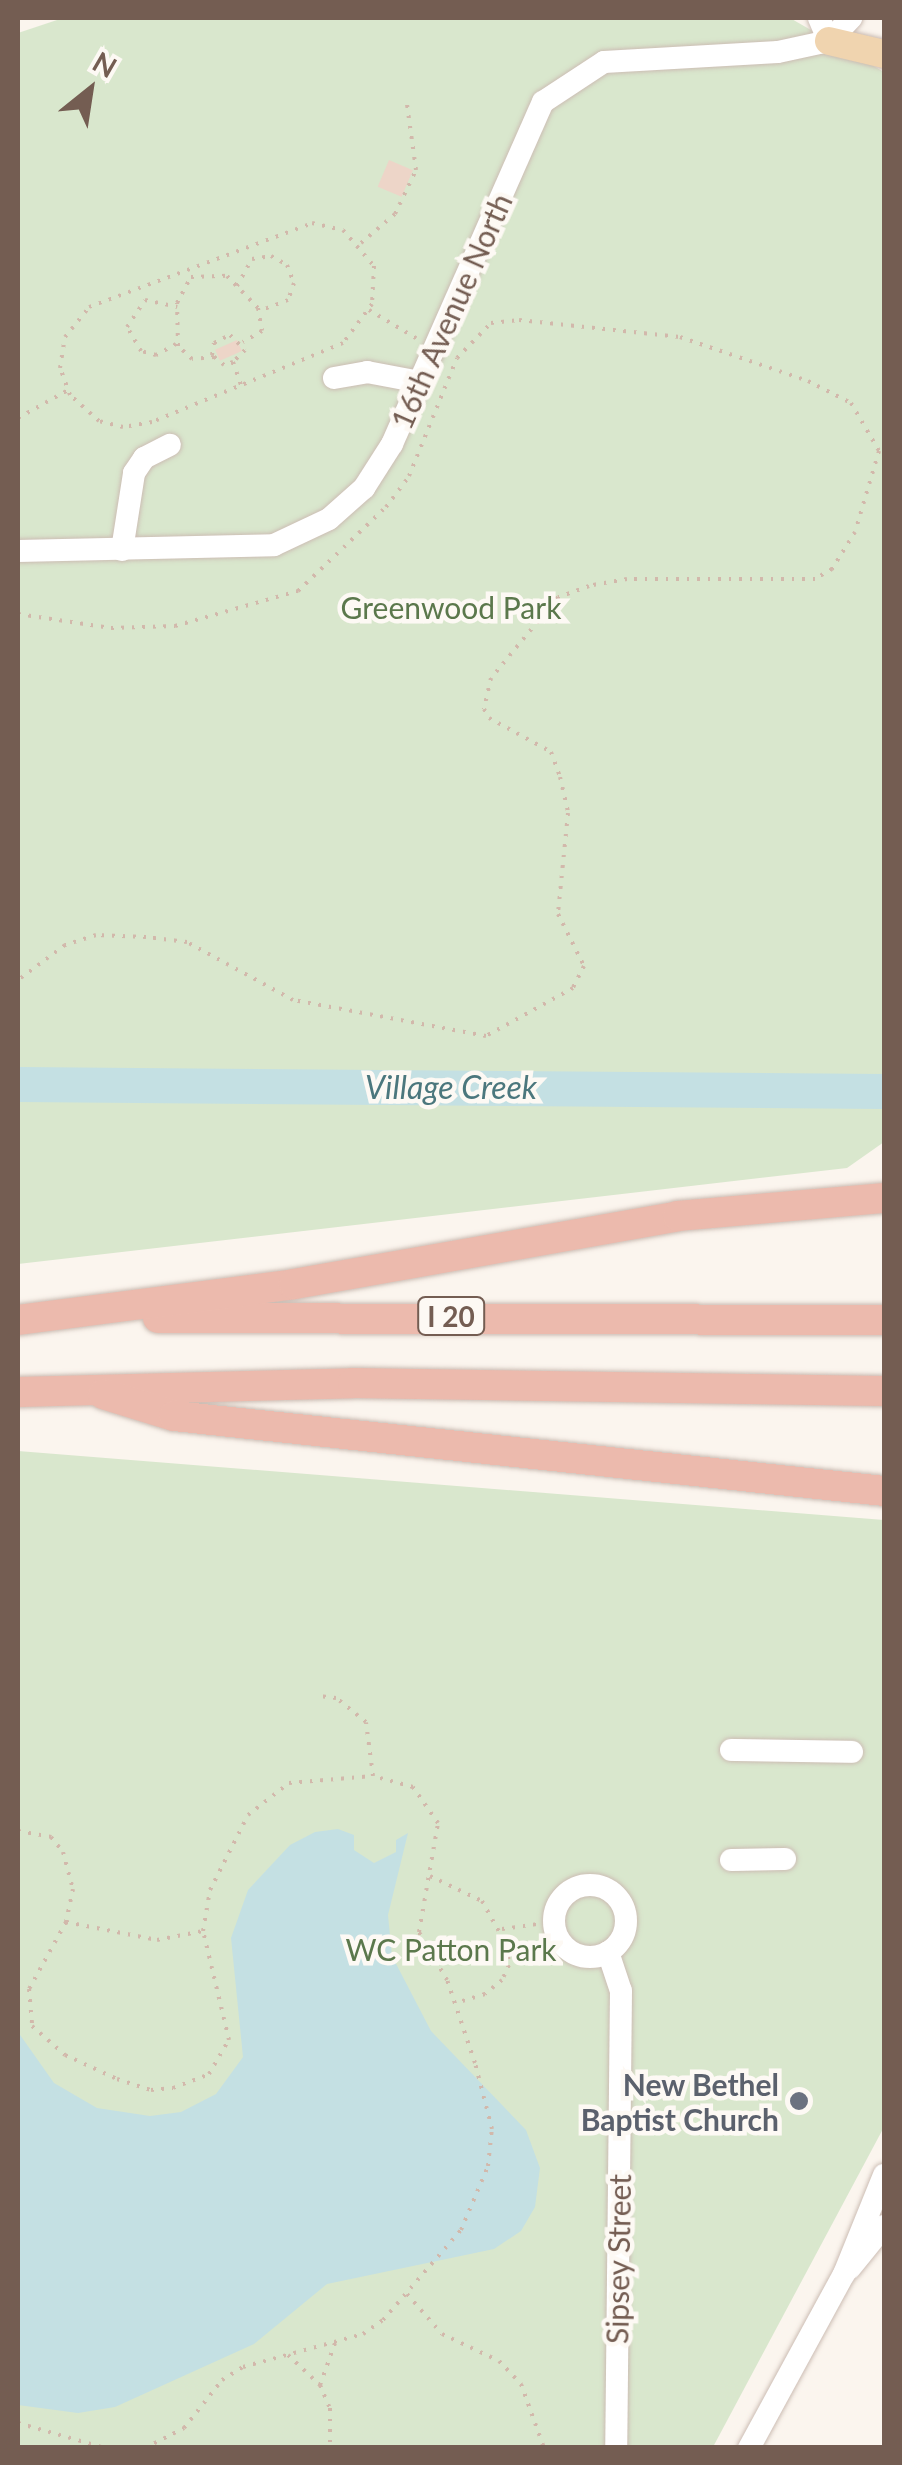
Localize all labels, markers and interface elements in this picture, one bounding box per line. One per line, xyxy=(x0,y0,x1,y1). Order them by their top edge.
north arrow xyxy=(40,40,140,140)
text: N xyxy=(87,44,123,84)
street label: 16th Avenue North xyxy=(383,187,519,435)
park label: Greenwood Park xyxy=(341,589,561,625)
water label: Village Creek xyxy=(365,1068,537,1106)
road number: I 20 xyxy=(416,1293,486,1339)
park label: WC Patton Park xyxy=(345,1931,557,1967)
place label: New Bethel Baptist Church xyxy=(581,2066,779,2136)
marker: New Bethel Baptist Church xyxy=(788,2090,810,2112)
street label: Sipsey Street xyxy=(599,2173,637,2345)

